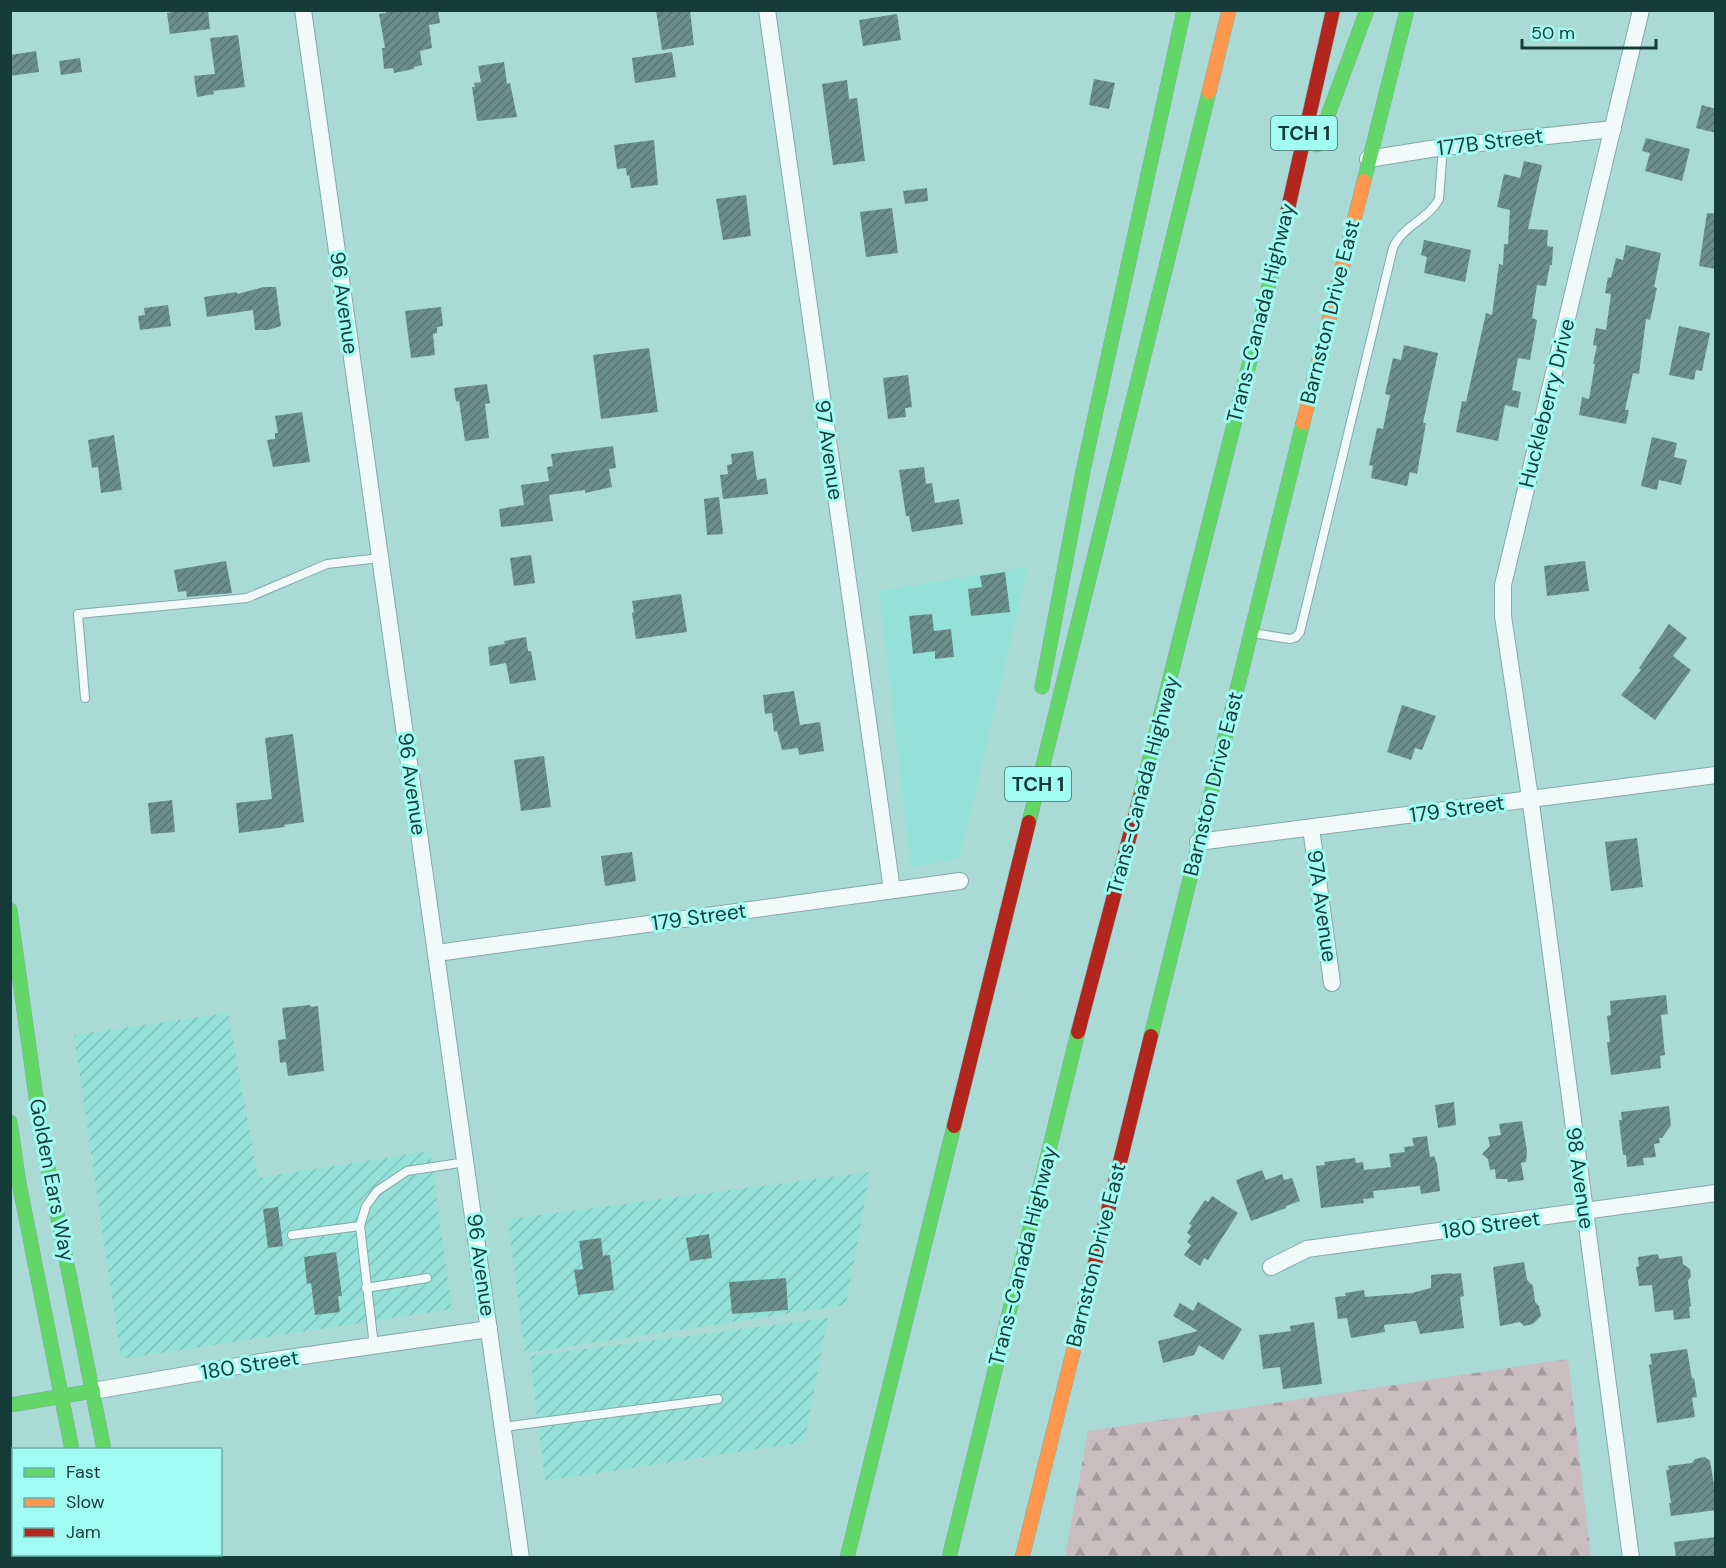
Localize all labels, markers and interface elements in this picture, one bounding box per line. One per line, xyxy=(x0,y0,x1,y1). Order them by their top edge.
scale bar xyxy=(1522,12,1656,50)
text: 50 m xyxy=(1531,21,1575,45)
road number: TCH 1 xyxy=(1271,116,1337,150)
street label: 177B Street xyxy=(1435,122,1545,162)
street label: Trans-Canada Highway xyxy=(1220,200,1302,426)
street label: Barnston Drive East xyxy=(1294,217,1366,407)
street label: 96 Avenue xyxy=(323,250,365,356)
street label: Huckleberry Drive xyxy=(1512,316,1582,490)
street label: 97 Avenue xyxy=(808,398,850,502)
street label: Trans-Canada Highway xyxy=(1100,672,1186,898)
street label: Barnston Drive East xyxy=(1177,689,1249,879)
street label: 96 Avenue xyxy=(391,731,433,837)
road number: TCH 1 xyxy=(1005,767,1071,801)
street label: 179 Street xyxy=(1408,788,1506,830)
street label: 97A Avenue xyxy=(1300,848,1344,964)
street label: 179 Street xyxy=(650,896,748,938)
street label: Golden Ears Way xyxy=(23,1096,82,1264)
street label: 98 Avenue xyxy=(1559,1125,1601,1231)
street label: Trans-Canada Highway xyxy=(982,1143,1064,1369)
street label: Barnston Drive East xyxy=(1060,1160,1132,1350)
street label: 180 Street xyxy=(1440,1204,1542,1246)
street label: 96 Avenue xyxy=(460,1212,502,1318)
street label: 180 Street xyxy=(199,1343,301,1387)
legend xyxy=(12,1448,222,1556)
text: Fast xyxy=(66,1460,101,1484)
text: Slow xyxy=(66,1490,105,1514)
text: Jam xyxy=(66,1520,101,1544)

